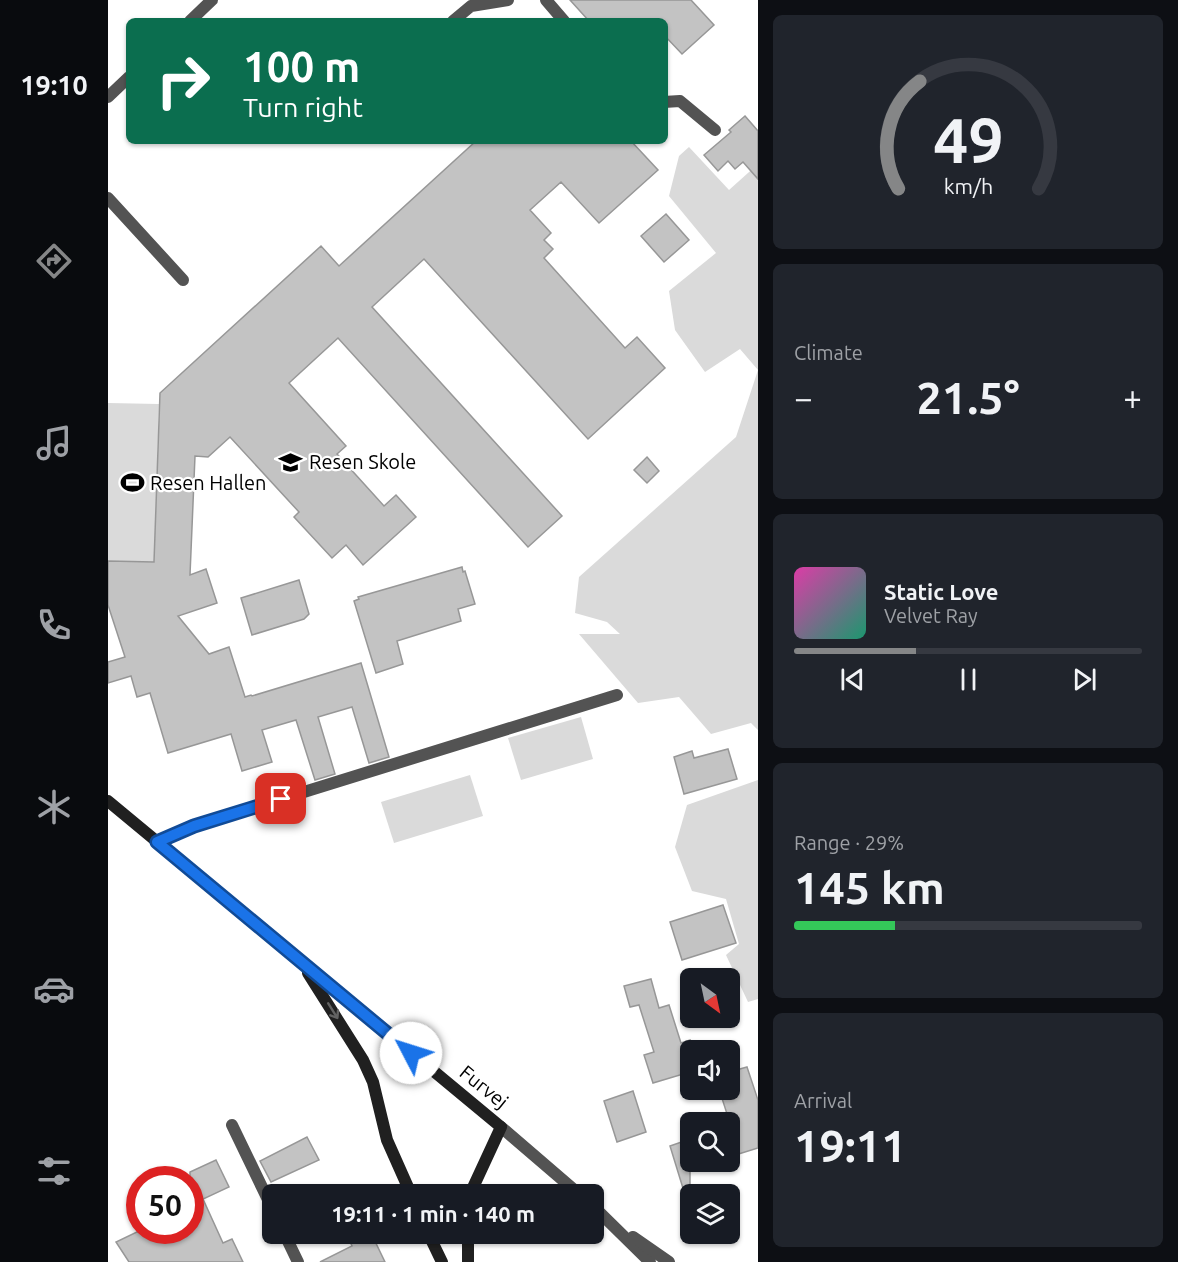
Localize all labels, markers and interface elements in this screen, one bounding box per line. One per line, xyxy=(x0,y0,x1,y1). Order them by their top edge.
icon: right xyxy=(144,42,222,120)
text: 100 m xyxy=(243,43,360,90)
text: 19:10 xyxy=(20,70,88,100)
text: Turn right xyxy=(243,92,363,122)
text: 49 xyxy=(933,105,1003,175)
text: km/h xyxy=(943,175,993,199)
icon: directions xyxy=(33,240,75,282)
text: Climate xyxy=(794,341,863,364)
text: 21.5° xyxy=(916,372,1020,423)
text: − xyxy=(794,379,813,416)
text: + xyxy=(1123,379,1142,416)
icon: music xyxy=(33,422,75,464)
school or university icon: Resen Skole xyxy=(278,449,304,475)
place label: Resen Skole xyxy=(309,450,416,473)
sports icon: Resen Hallen xyxy=(119,470,145,496)
place label: Resen Hallen xyxy=(150,471,266,494)
text: Static Love xyxy=(884,579,999,604)
icon: phone xyxy=(33,604,75,646)
text: Velvet Ray xyxy=(884,604,978,627)
icon: previous xyxy=(836,663,869,696)
icon: pause xyxy=(952,663,985,696)
icon: next xyxy=(1068,663,1101,696)
pin xyxy=(255,773,306,824)
icon: arrive xyxy=(264,782,297,815)
icon: climate xyxy=(33,786,75,828)
text: Range · 29% xyxy=(794,831,904,854)
text: 145 km xyxy=(794,862,945,913)
icon: car xyxy=(33,968,75,1010)
north arrow xyxy=(680,968,740,1028)
map controls xyxy=(680,968,740,1244)
one-way arrow xyxy=(326,1003,339,1020)
position arrow xyxy=(379,1021,443,1085)
button: sound xyxy=(680,1040,740,1100)
street label: Furvej xyxy=(456,1060,513,1113)
text: Arrival xyxy=(794,1089,852,1112)
button: search xyxy=(680,1112,740,1172)
text: 19:11 xyxy=(794,1120,907,1171)
icon: filters xyxy=(33,1150,75,1192)
speed limit sign: 50 xyxy=(126,1166,204,1244)
button: layers xyxy=(680,1184,740,1244)
text: 19:11 · 1 min · 140 m xyxy=(331,1201,535,1226)

